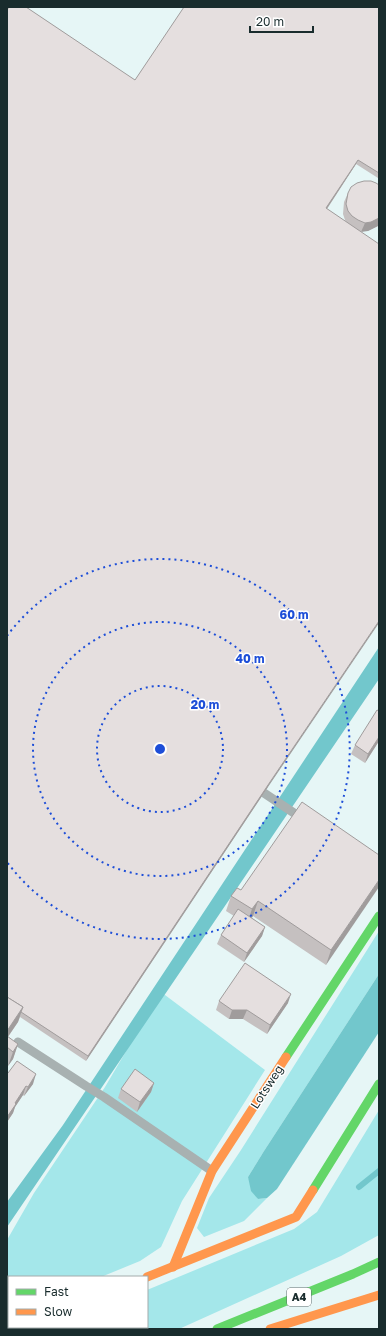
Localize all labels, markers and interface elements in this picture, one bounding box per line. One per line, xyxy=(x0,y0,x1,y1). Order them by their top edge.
scale bar xyxy=(250,8,313,34)
text: 20 m xyxy=(256,14,284,29)
text: 60 m xyxy=(280,607,308,622)
text: 40 m xyxy=(236,651,264,666)
text: 20 m xyxy=(191,697,219,712)
centre of rings xyxy=(153,742,167,756)
street label: Lotsweg xyxy=(247,1062,286,1111)
legend xyxy=(8,1276,148,1328)
text: Fast xyxy=(44,1284,69,1299)
road number: A4 xyxy=(287,1288,311,1306)
text: Slow xyxy=(44,1304,72,1319)

